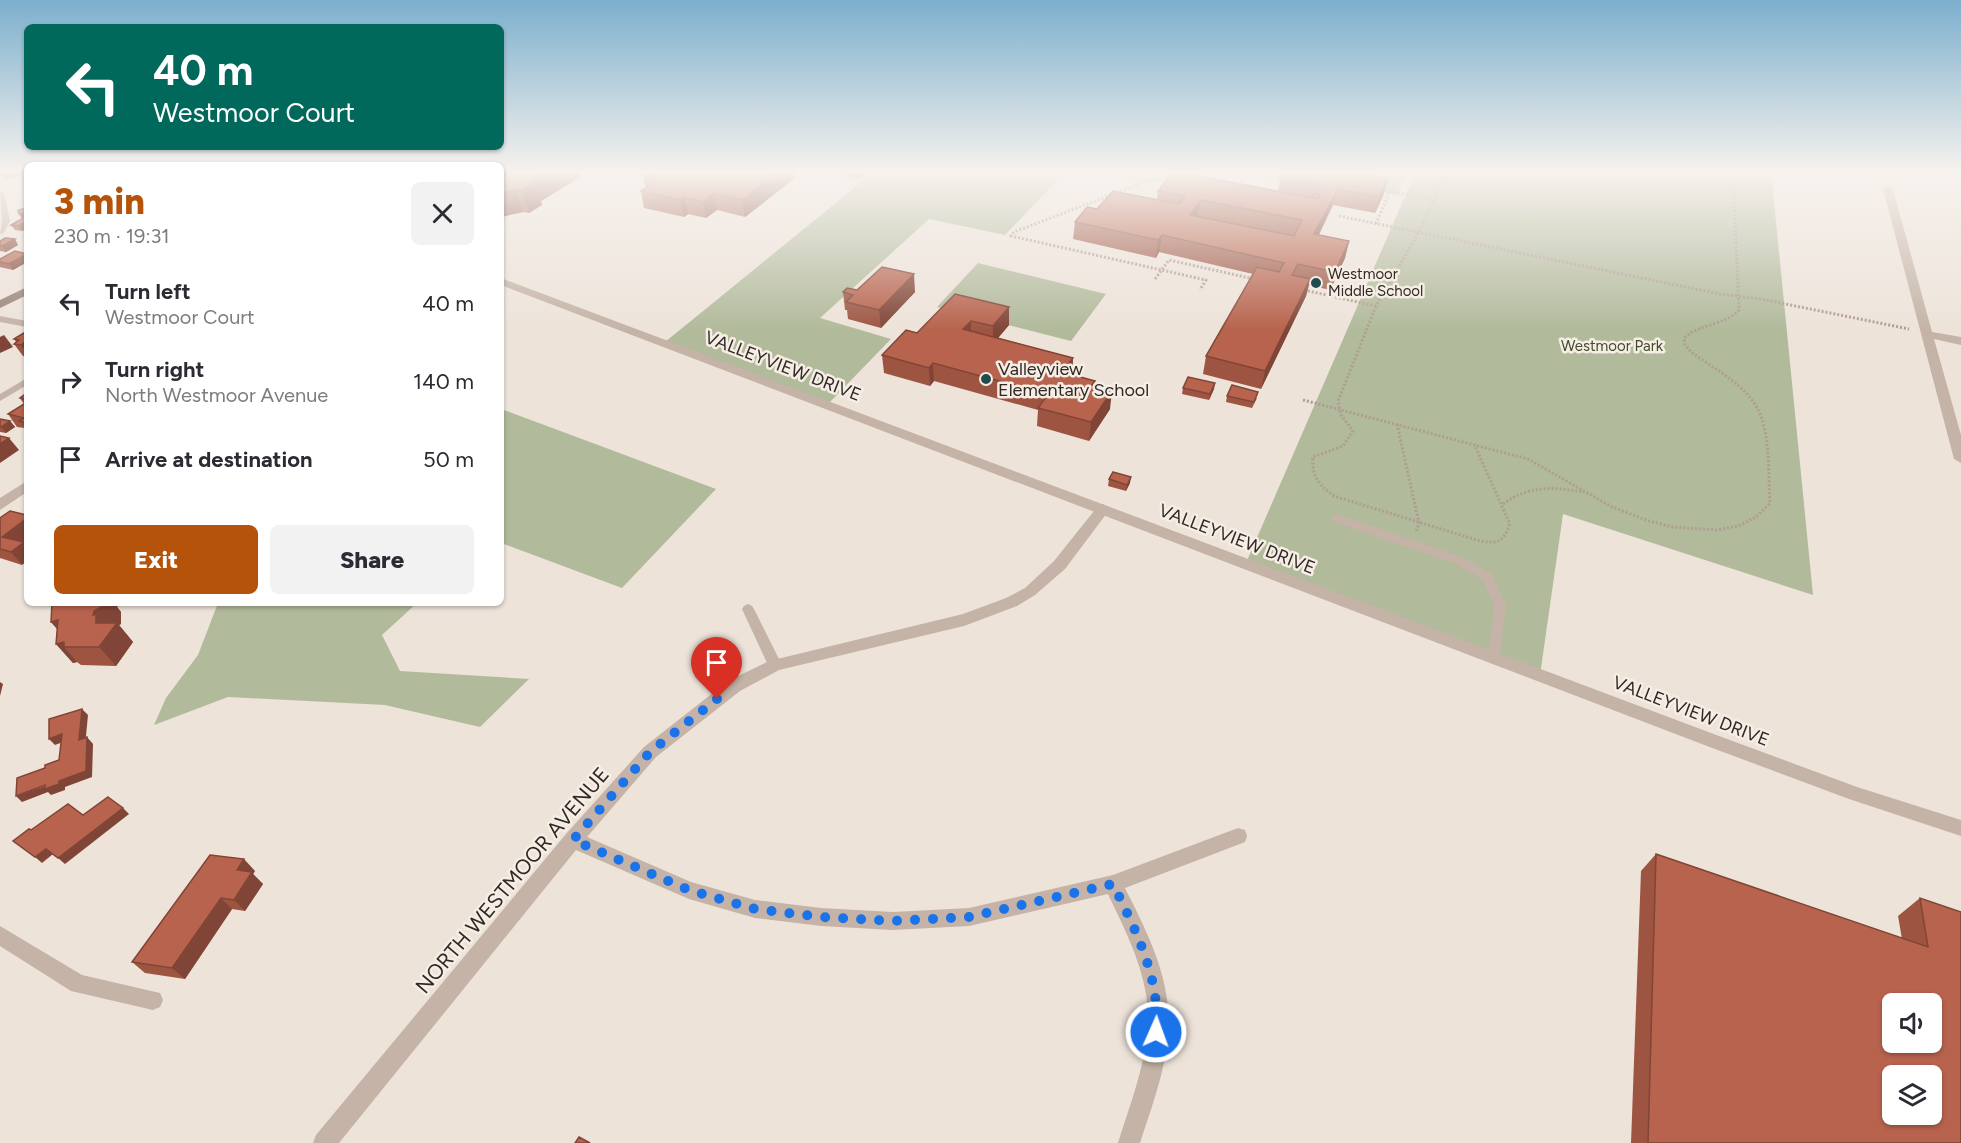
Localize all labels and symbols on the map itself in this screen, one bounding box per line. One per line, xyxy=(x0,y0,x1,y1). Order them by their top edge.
place label: Westmoor Middle School xyxy=(1328,265,1423,300)
marker: Westmoor Middle School xyxy=(1309,276,1323,290)
street label: VALLEYVIEW DRIVE xyxy=(702,326,864,406)
park label: Westmoor Park xyxy=(1561,337,1664,355)
place label: Valleyview Elementary School xyxy=(998,358,1149,401)
marker: Valleyview Elementary School xyxy=(979,372,993,386)
street label: VALLEYVIEW DRIVE xyxy=(1156,499,1318,579)
pin xyxy=(691,637,742,699)
street label: VALLEYVIEW DRIVE xyxy=(1610,671,1772,751)
street label: NORTH WESTMOOR AVENUE xyxy=(410,762,614,998)
position arrow xyxy=(1124,1000,1188,1064)

